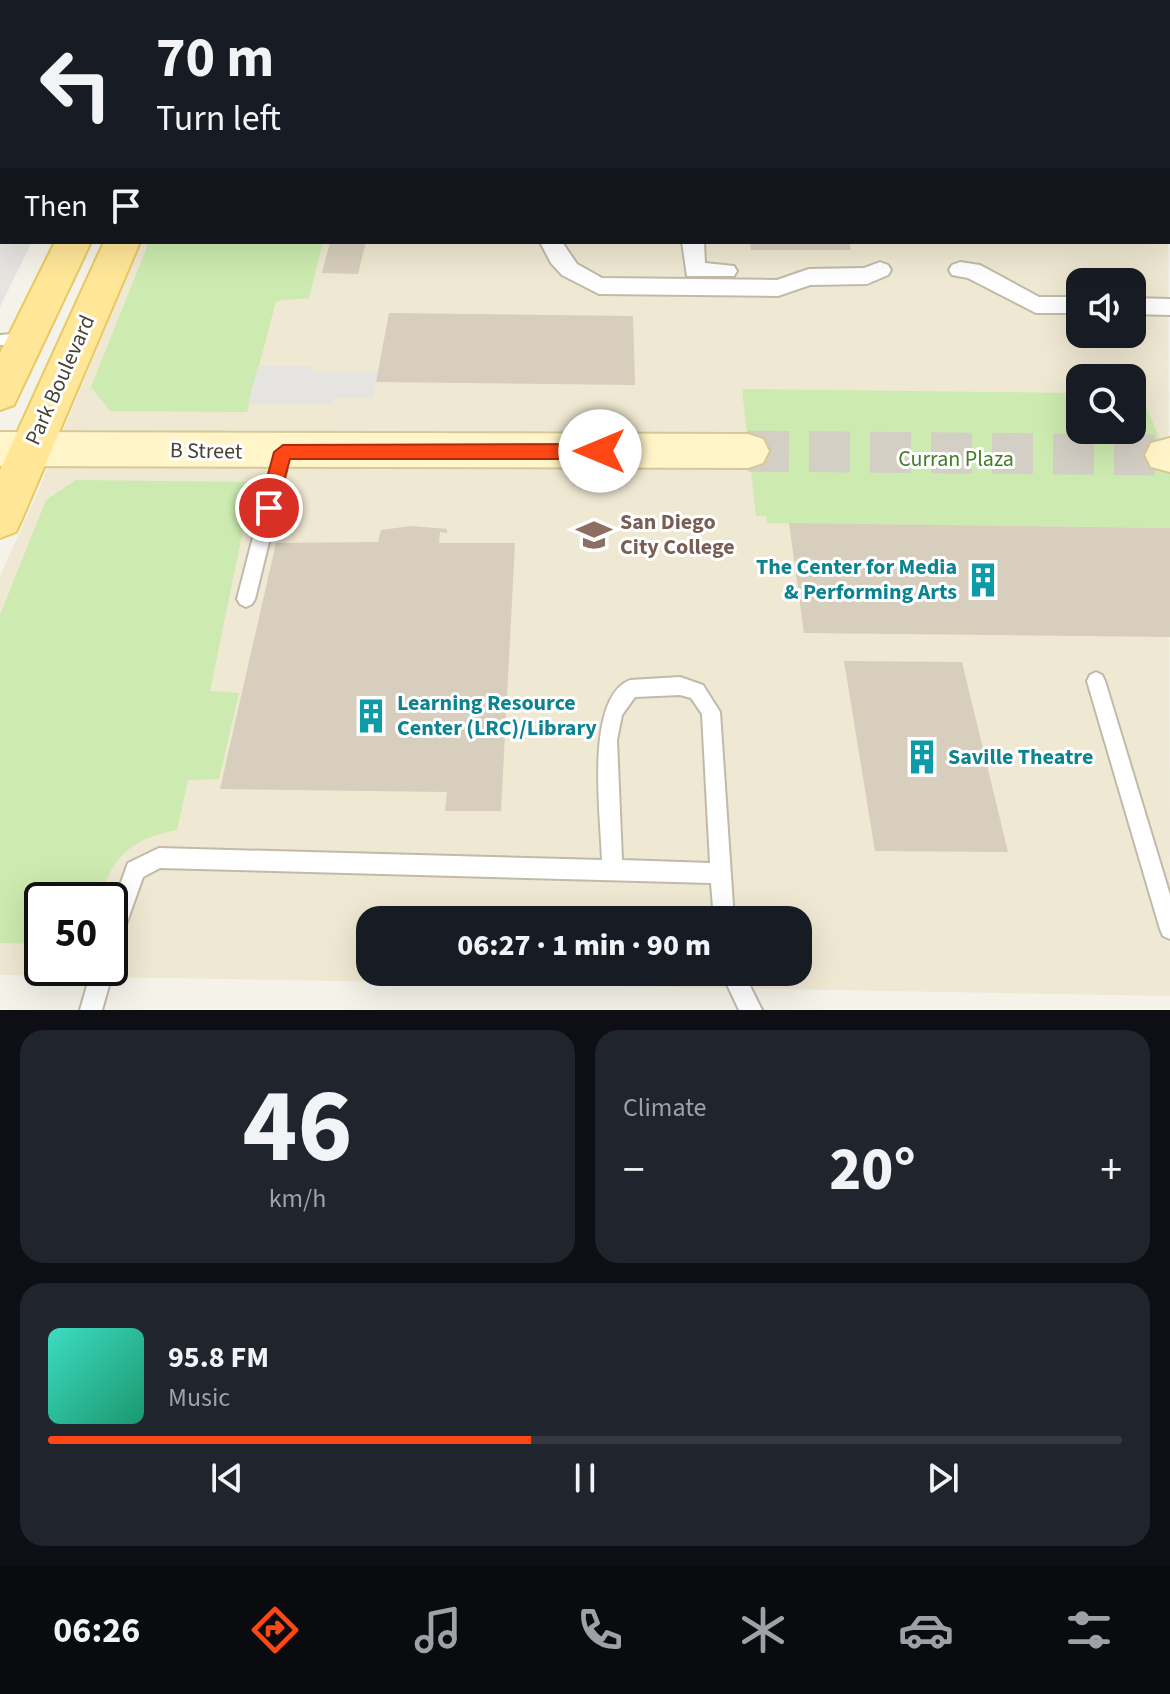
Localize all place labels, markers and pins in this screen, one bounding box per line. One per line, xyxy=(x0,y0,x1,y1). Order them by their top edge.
pin xyxy=(235,474,303,542)
place label: San Diego City College xyxy=(620,506,735,563)
school or university icon: San Diego City College xyxy=(575,516,613,554)
place label: The Center for Media & Performing Arts xyxy=(756,551,957,608)
building icon: The Center for Media & Performing Arts xyxy=(964,561,1002,599)
place label: Learning Resource Center (LRC)/Library xyxy=(397,687,597,744)
building icon: Learning Resource Center (LRC)/Library xyxy=(352,697,390,735)
building icon: Saville Theatre xyxy=(903,738,941,776)
place label: Saville Theatre xyxy=(948,741,1093,773)

